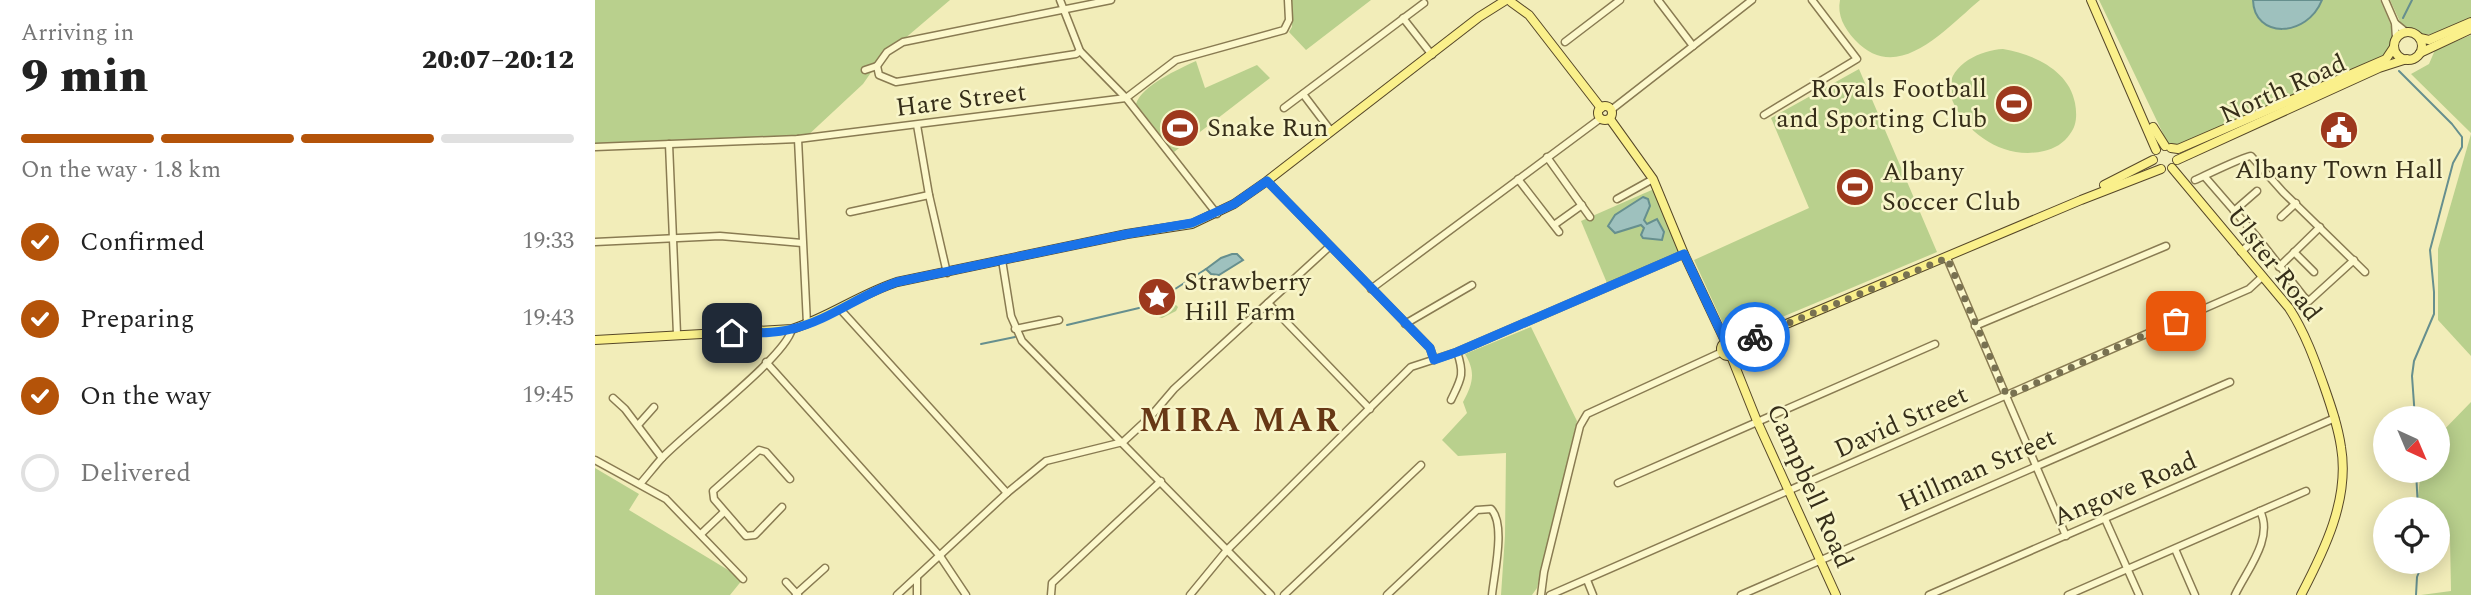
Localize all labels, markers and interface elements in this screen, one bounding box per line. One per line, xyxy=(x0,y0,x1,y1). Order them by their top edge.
text: Arriving in xyxy=(21,16,134,51)
text: 20:07–20:12 xyxy=(422,40,574,80)
text: 9 min xyxy=(21,42,148,112)
street label: North Road xyxy=(2213,43,2353,135)
place label: Royals Football and Sporting Club xyxy=(1776,69,1987,139)
street label: Hare Street xyxy=(893,72,1029,128)
sports icon: Royals Football and Sporting Club xyxy=(1993,83,2035,125)
sports icon: Snake Run xyxy=(1159,107,1201,149)
place label: Snake Run xyxy=(1207,108,1328,148)
public building icon: Albany Town Hall xyxy=(2318,109,2360,151)
place label: Albany Town Hall xyxy=(2235,150,2443,190)
place label: Albany Soccer Club xyxy=(1882,152,2020,222)
text: On the way · 1.8 km xyxy=(21,153,221,188)
sports icon: Albany Soccer Club xyxy=(1834,166,1876,208)
street label: Ulster Road xyxy=(2216,198,2332,330)
text: Confirmed xyxy=(80,222,205,262)
icon: check xyxy=(21,223,59,261)
text: 19:33 xyxy=(522,224,574,259)
place label: Strawberry Hill Farm xyxy=(1184,262,1312,332)
place icon: Strawberry Hill Farm xyxy=(1136,276,1178,318)
pin xyxy=(2146,291,2206,351)
text: Preparing xyxy=(80,299,194,339)
icon: check xyxy=(21,300,59,338)
text: 19:43 xyxy=(522,301,574,336)
courier xyxy=(1720,302,1790,372)
icon: bag xyxy=(2157,302,2195,340)
pin xyxy=(702,303,762,363)
icon: home xyxy=(713,314,751,352)
icon: bike xyxy=(1736,318,1774,356)
street label: David Street xyxy=(1828,375,1974,469)
text: On the way xyxy=(80,376,211,416)
icon: check xyxy=(21,377,59,415)
text: 19:45 xyxy=(522,378,574,413)
district label: MIRA MAR xyxy=(1139,396,1341,446)
street label: Campbell Road xyxy=(1756,397,1864,575)
north arrow xyxy=(2373,406,2450,483)
map controls xyxy=(2373,406,2450,574)
street label: Hillman Street xyxy=(1892,417,2062,523)
street label: Angove Road xyxy=(2047,441,2203,537)
text: Delivered xyxy=(80,453,191,493)
button: locate xyxy=(2373,497,2450,574)

